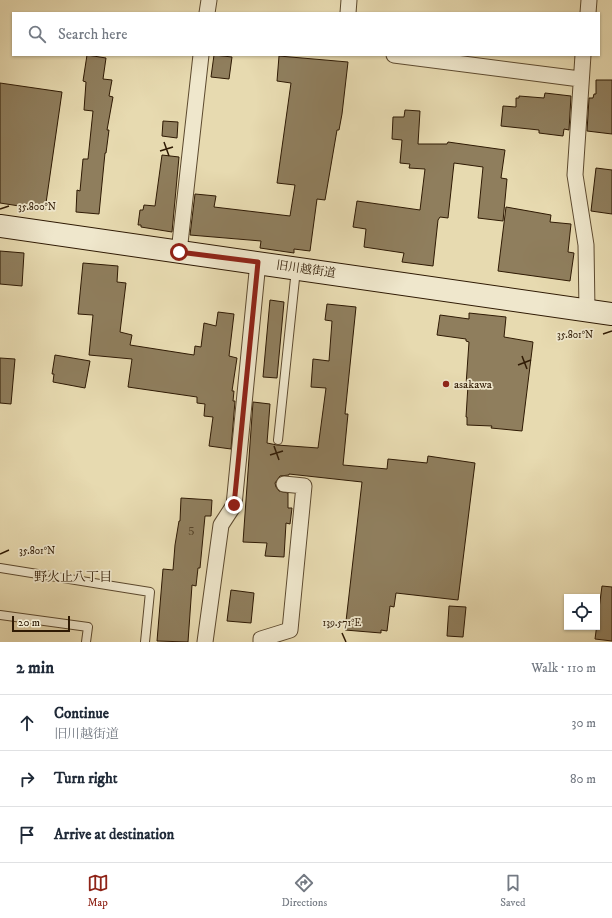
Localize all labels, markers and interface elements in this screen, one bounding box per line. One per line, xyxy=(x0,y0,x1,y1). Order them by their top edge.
search box xyxy=(12,12,600,56)
icon: search xyxy=(26,23,48,45)
text: Search here xyxy=(58,25,127,44)
text: 35.800°N xyxy=(18,201,56,213)
route start xyxy=(170,243,188,261)
street label: 旧川越街道 xyxy=(275,258,337,281)
text: 35.801°N xyxy=(557,329,593,341)
place label: asakawa xyxy=(454,377,493,392)
marker: asakawa xyxy=(441,379,451,389)
route end xyxy=(225,496,243,514)
house number: ５ xyxy=(186,526,196,538)
text: 35.801°N xyxy=(19,545,55,557)
district label: 野火止八丁目 xyxy=(34,569,112,585)
map controls xyxy=(564,594,600,630)
button: locate xyxy=(564,594,600,630)
scale bar xyxy=(12,614,70,633)
text: 20 m xyxy=(18,616,40,630)
text: 139.571°E xyxy=(323,617,361,629)
text: 2 min xyxy=(16,657,54,679)
text: Walk · 110 m xyxy=(531,660,596,676)
text: Continue xyxy=(54,704,109,723)
icon: ahead xyxy=(16,712,38,734)
text: 30 m xyxy=(572,715,596,731)
text: 旧川越街道 xyxy=(54,726,119,742)
icon: right xyxy=(16,768,38,790)
text: Turn right xyxy=(54,769,117,788)
text: 80 m xyxy=(570,771,596,787)
icon: arrive xyxy=(16,824,38,846)
text: Arrive at destination xyxy=(54,825,174,844)
tab: Map xyxy=(87,872,109,910)
tab: Directions xyxy=(282,872,327,910)
tab: Saved xyxy=(500,872,525,910)

